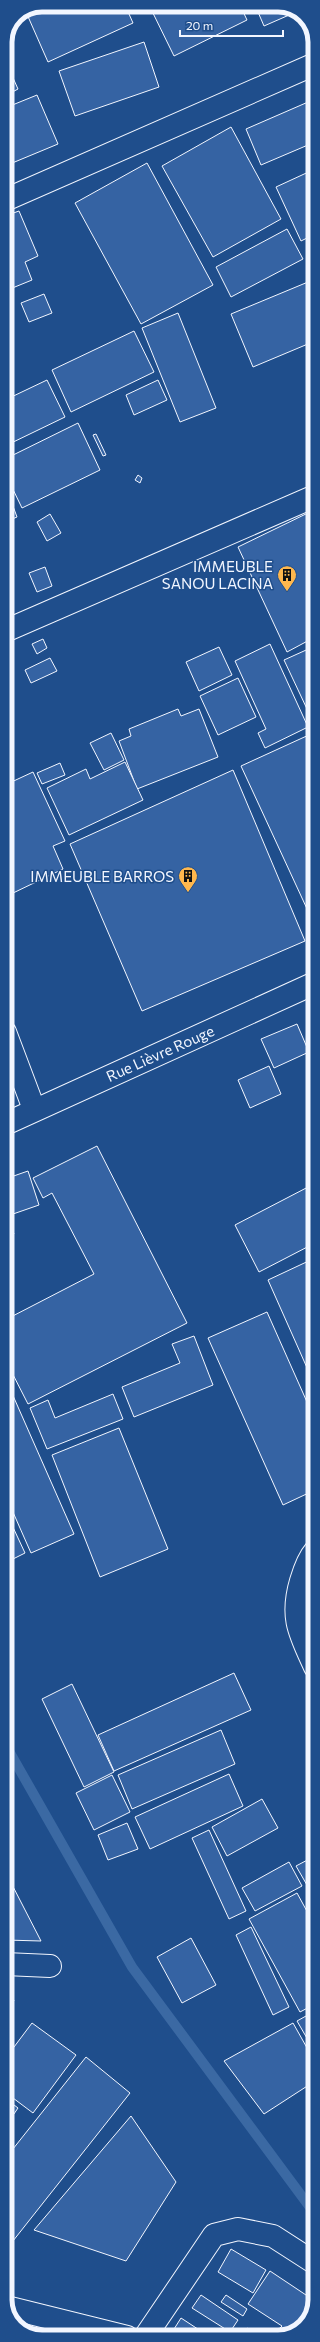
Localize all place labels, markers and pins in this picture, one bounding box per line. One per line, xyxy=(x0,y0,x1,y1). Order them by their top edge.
place label: IMMEUBLE SANOU LACINA xyxy=(162,557,273,592)
building icon: IMMEUBLE SANOU LACINA xyxy=(276,564,298,592)
building icon: IMMEUBLE BARROS xyxy=(177,865,199,893)
place label: IMMEUBLE BARROS xyxy=(30,867,174,885)

